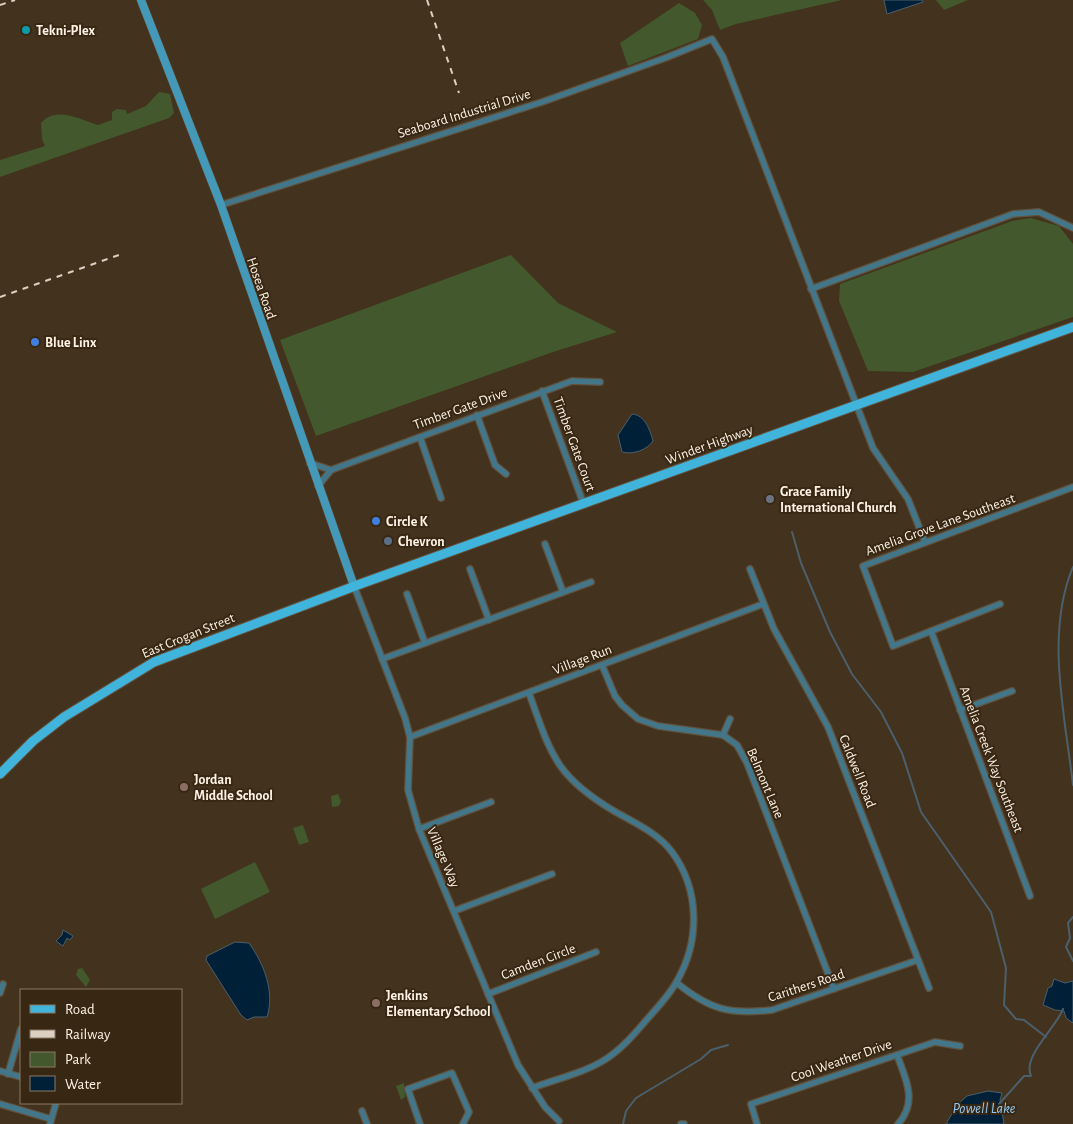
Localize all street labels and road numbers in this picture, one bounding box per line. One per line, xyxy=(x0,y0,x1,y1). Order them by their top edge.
street label: Seaboard Industrial Drive xyxy=(396,87,532,141)
street label: Hosea Road xyxy=(244,256,278,321)
street label: Timber Gate Drive xyxy=(412,385,509,432)
street label: Timber Gate Court xyxy=(550,395,598,494)
street label: Winder Highway xyxy=(664,423,755,467)
street label: Amelia Grove Lane Southeast xyxy=(864,491,1017,559)
street label: East Crogan Street xyxy=(140,611,237,661)
street label: Village Run xyxy=(551,642,614,678)
street label: Amelia Creek Way Southeast xyxy=(957,684,1026,835)
street label: Caldwell Road xyxy=(836,733,878,810)
street label: Belmont Lane xyxy=(744,746,786,821)
street label: Village Way xyxy=(424,825,462,890)
street label: Camden Circle xyxy=(499,941,578,983)
street label: Carithers Road xyxy=(766,967,846,1005)
street label: Cool Weather Drive xyxy=(789,1037,893,1085)

